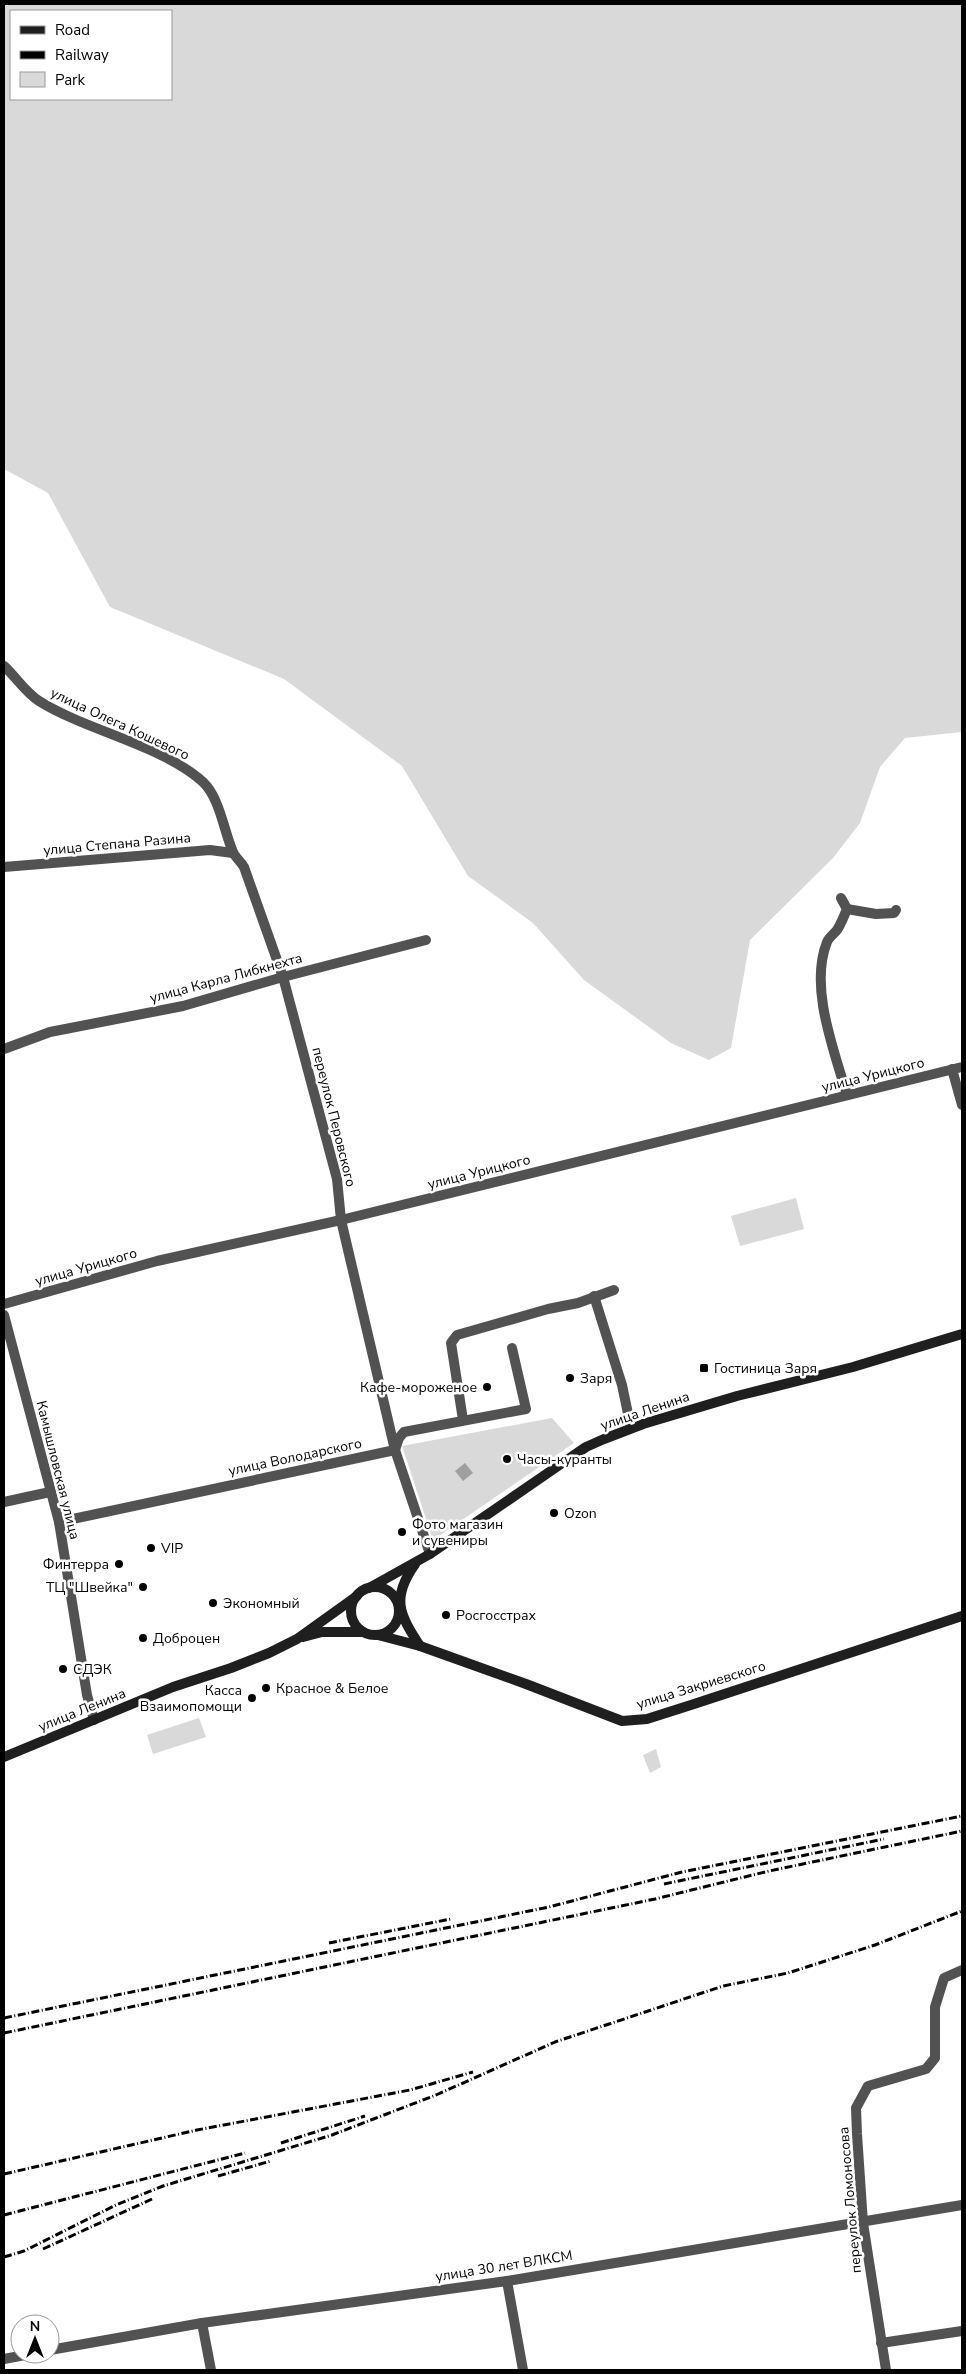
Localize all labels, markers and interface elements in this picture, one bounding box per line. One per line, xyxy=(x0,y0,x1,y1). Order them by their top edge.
legend xyxy=(10,10,172,100)
text: Road xyxy=(55,20,90,40)
text: Railway xyxy=(55,45,109,65)
text: Park xyxy=(55,70,85,90)
street label: улица Олега Кошевого xyxy=(47,683,193,765)
street label: улица Степана Разина xyxy=(42,828,192,860)
street label: улица Карла Либкнехта xyxy=(148,948,304,1008)
street label: переулок Перовского xyxy=(307,1045,361,1189)
street label: улица Урицкого xyxy=(820,1053,926,1097)
street label: улица Урицкого xyxy=(426,1150,532,1194)
street label: улица Урицкого xyxy=(33,1243,139,1291)
place label: Гостиница Заря xyxy=(714,1359,817,1378)
marker: Гостиница Заря xyxy=(698,1362,710,1374)
place label: Заря xyxy=(580,1369,612,1388)
marker: Заря xyxy=(564,1372,576,1384)
place label: Кафе-мороженое xyxy=(360,1378,477,1397)
marker: Кафе-мороженое xyxy=(481,1381,493,1393)
street label: улица Ленина xyxy=(598,1387,692,1435)
street label: Камышловская улица xyxy=(32,1399,84,1541)
street label: улица Володарского xyxy=(227,1434,364,1480)
place label: Часы-куранты xyxy=(517,1450,612,1469)
marker: Часы-куранты xyxy=(501,1453,513,1465)
place label: Ozon xyxy=(564,1504,597,1523)
marker: Ozon xyxy=(548,1507,560,1519)
place label: Фото магазин и сувениры xyxy=(412,1515,503,1550)
marker: Фото магазин и сувениры xyxy=(396,1526,408,1538)
place label: VIP xyxy=(160,1539,183,1558)
marker: VIP xyxy=(145,1542,157,1554)
place label: Финтерра xyxy=(43,1555,109,1574)
marker: Финтерра xyxy=(113,1558,125,1570)
place label: ТЦ "Швейка" xyxy=(46,1578,133,1597)
marker: ТЦ "Швейка" xyxy=(137,1581,149,1593)
place label: Экономный xyxy=(223,1594,300,1613)
marker: Экономный xyxy=(207,1597,219,1609)
place label: Росгосстрах xyxy=(456,1606,537,1625)
marker: Росгосстрах xyxy=(440,1609,452,1621)
place label: Доброцен xyxy=(153,1629,220,1648)
marker: Доброцен xyxy=(137,1632,149,1644)
street label: улица Закриевского xyxy=(634,1656,768,1714)
place label: СДЭК xyxy=(73,1660,112,1679)
marker: СДЭК xyxy=(57,1663,69,1675)
place label: Красное & Белое xyxy=(276,1679,388,1698)
place label: Касса Взаимопомощи xyxy=(140,1681,242,1716)
marker: Красное & Белое xyxy=(260,1682,272,1694)
street label: улица Ленина xyxy=(35,1684,129,1736)
marker: Касса Взаимопомощи xyxy=(246,1692,258,1704)
street label: переулок Ломоносова xyxy=(834,2126,866,2274)
street label: улица 30 лет ВЛКСМ xyxy=(434,2246,574,2286)
north arrow xyxy=(10,2314,60,2364)
text: N xyxy=(30,2317,40,2336)

